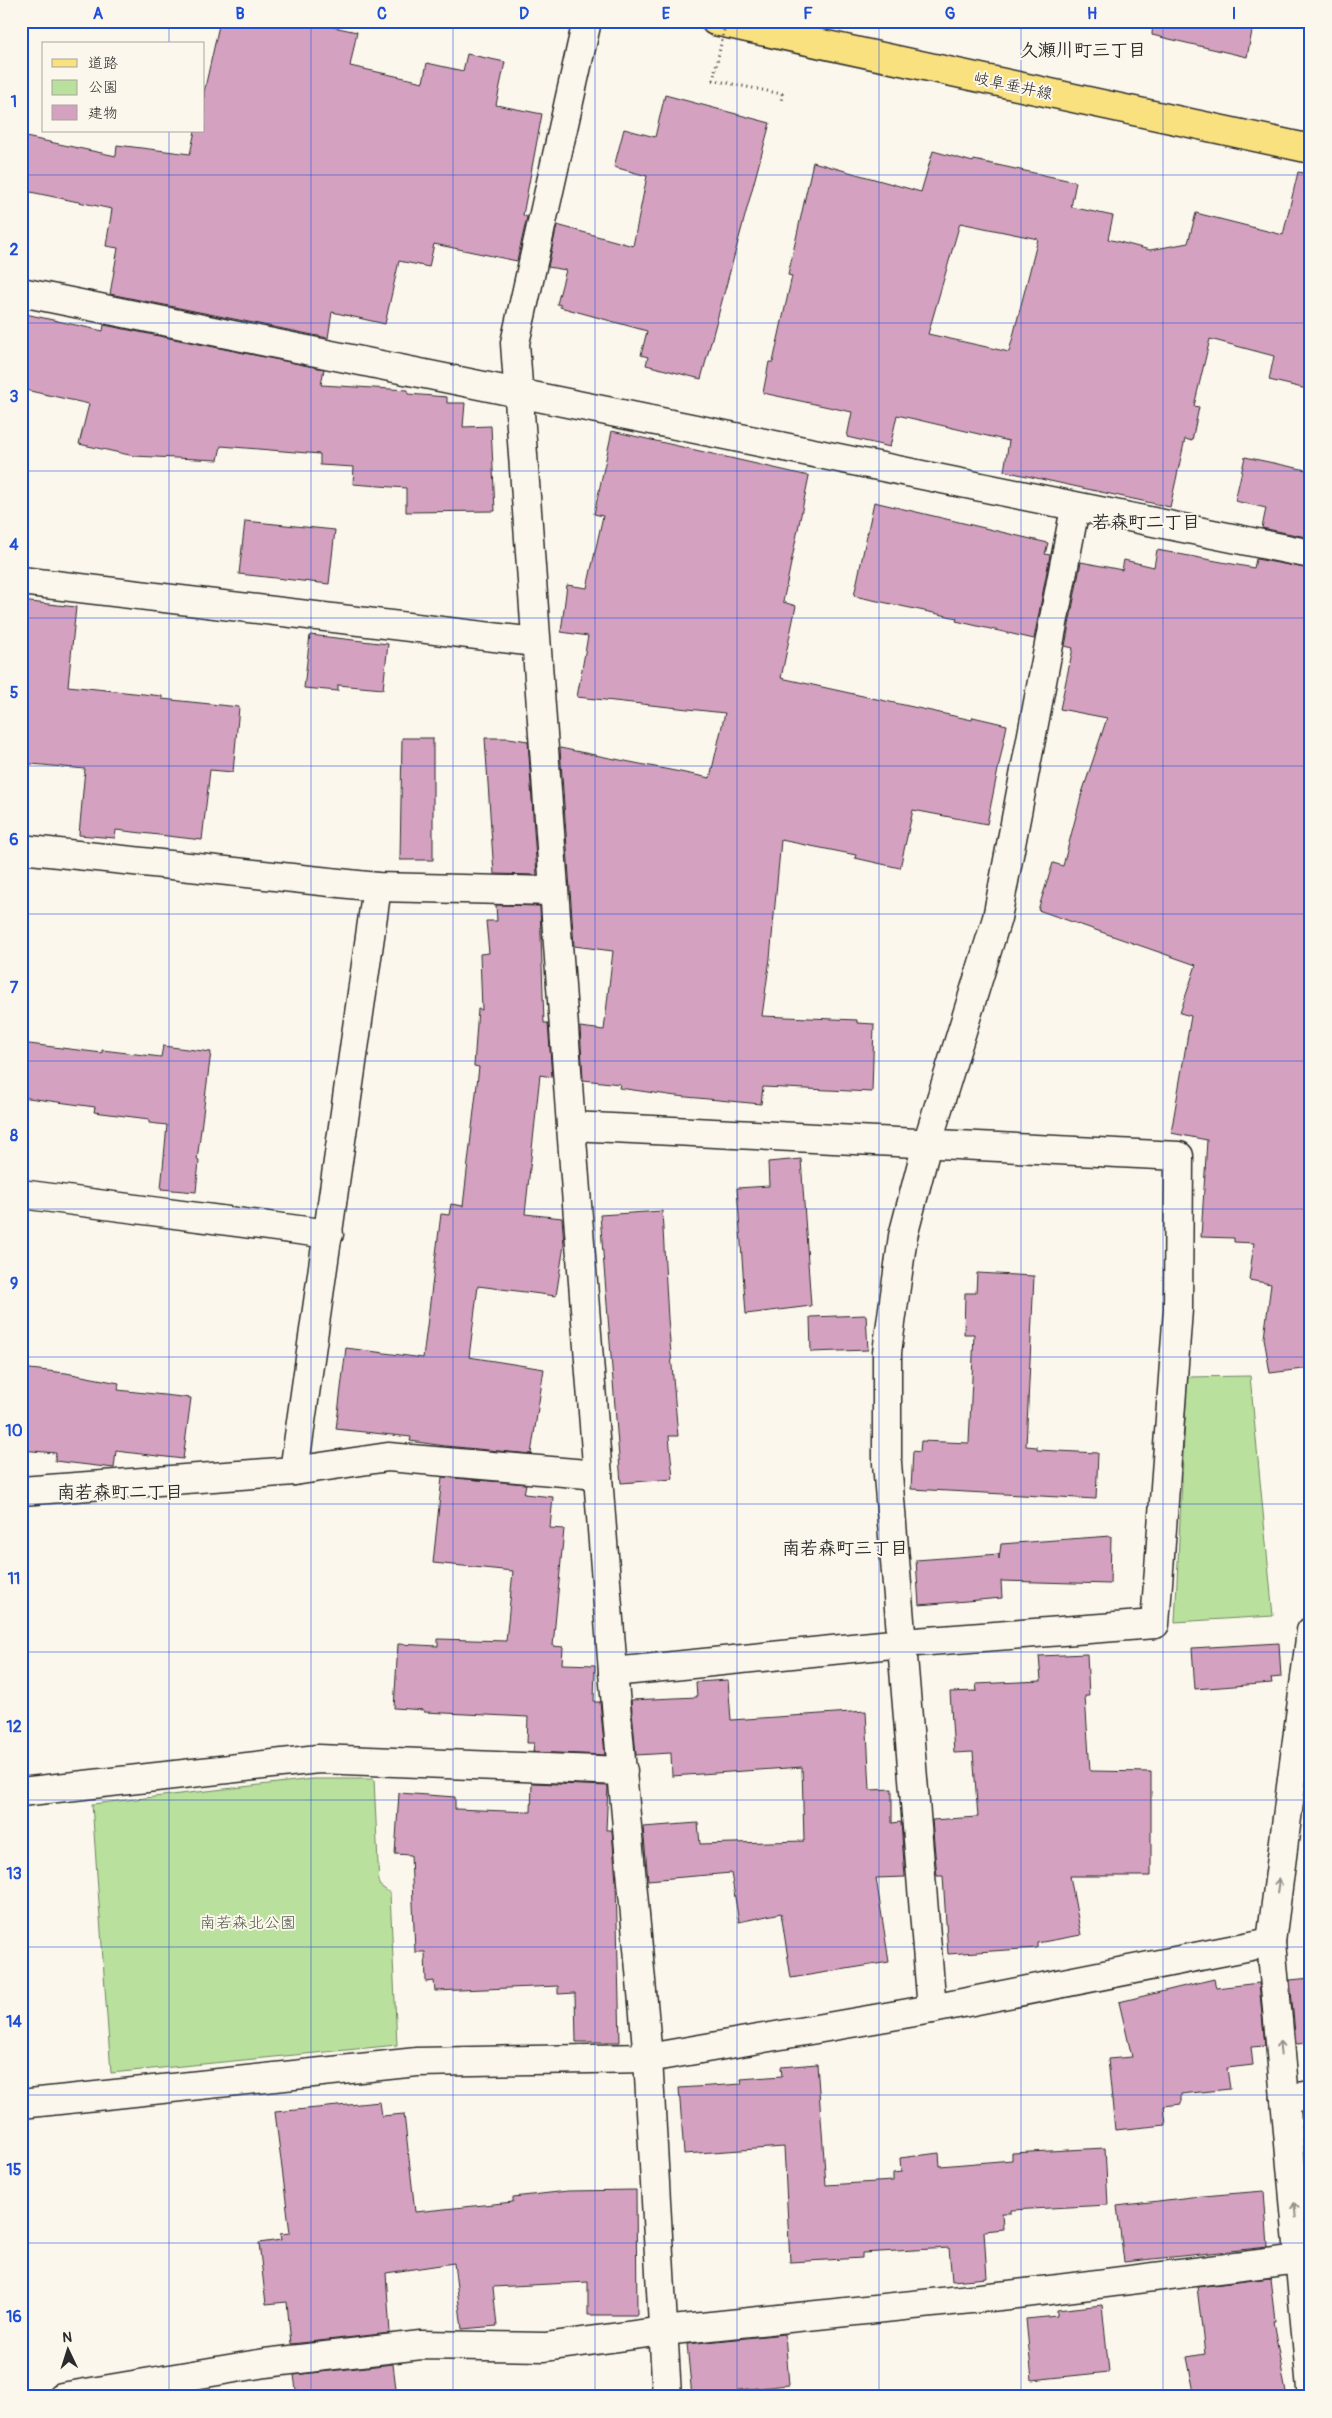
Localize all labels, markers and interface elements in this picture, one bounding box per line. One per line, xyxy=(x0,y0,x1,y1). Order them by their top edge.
text: A xyxy=(93,4,104,24)
text: B xyxy=(235,4,245,24)
text: C xyxy=(377,4,387,24)
text: D xyxy=(519,4,529,24)
text: E xyxy=(662,4,671,24)
text: F xyxy=(803,4,813,24)
text: G xyxy=(945,4,956,24)
text: H xyxy=(1087,4,1097,24)
text: I xyxy=(1232,4,1236,24)
district label: 久瀬川町三丁目 xyxy=(1020,39,1146,62)
legend xyxy=(42,42,205,132)
text: 道路 xyxy=(88,54,118,73)
street label: 岐阜垂井線 xyxy=(972,68,1054,104)
text: 公園 xyxy=(88,78,118,97)
text: 1 xyxy=(11,92,17,112)
text: 建物 xyxy=(88,104,118,123)
text: 2 xyxy=(10,240,19,260)
text: 3 xyxy=(10,387,19,407)
district label: 若森町二丁目 xyxy=(1092,511,1200,534)
text: 4 xyxy=(9,535,19,555)
text: 5 xyxy=(10,683,19,703)
text: 6 xyxy=(9,830,19,850)
text: 7 xyxy=(10,978,19,998)
text: 8 xyxy=(10,1126,18,1146)
text: 9 xyxy=(10,1274,18,1294)
text: 10 xyxy=(5,1421,23,1441)
district label: 南若森町二丁目 xyxy=(57,1481,183,1504)
district label: 南若森町三丁目 xyxy=(782,1537,908,1560)
text: 11 xyxy=(8,1569,20,1589)
text: 12 xyxy=(6,1717,22,1737)
text: 13 xyxy=(6,1864,22,1884)
one-way arrow xyxy=(1273,1879,1283,1895)
park label: 南若森北公園 xyxy=(200,1913,296,1933)
text: 14 xyxy=(6,2012,22,2032)
one-way arrow xyxy=(1276,2040,1285,2056)
text: 15 xyxy=(7,2160,22,2180)
one-way arrow xyxy=(1290,2202,1299,2218)
text: 16 xyxy=(6,2307,22,2327)
north arrow xyxy=(42,2326,92,2376)
text: N xyxy=(62,2329,72,2346)

